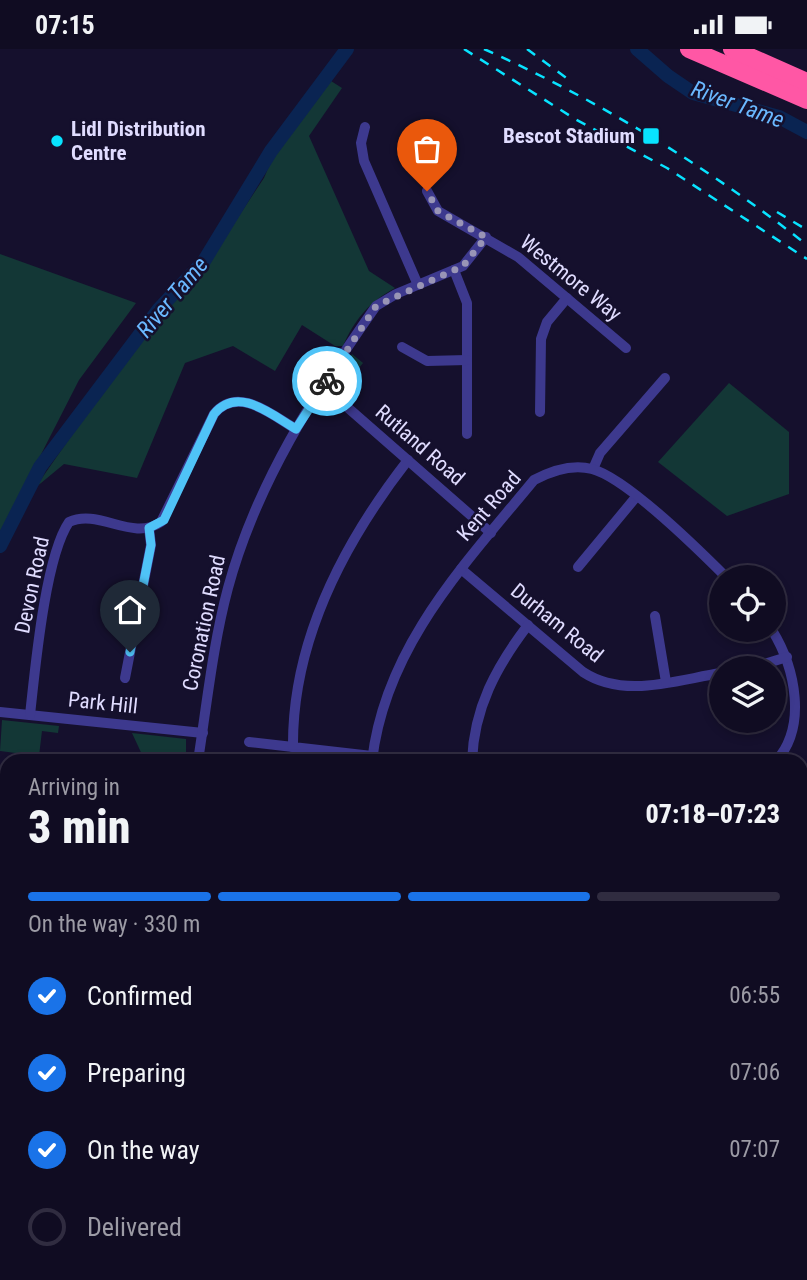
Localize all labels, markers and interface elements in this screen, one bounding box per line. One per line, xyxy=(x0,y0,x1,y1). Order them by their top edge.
text: 07:15 xyxy=(35,10,95,40)
water label: River Tame xyxy=(688,75,788,134)
place label: Lidl Distribution Centre xyxy=(71,117,206,165)
pin xyxy=(397,119,457,191)
place label: Bescot Stadium xyxy=(503,124,635,148)
marker: Bescot Stadium xyxy=(641,126,661,146)
icon: bag xyxy=(408,130,446,168)
marker: Lidl Distribution Centre xyxy=(49,133,65,149)
street label: Westmore Way xyxy=(516,230,626,326)
water label: River Tame xyxy=(131,252,214,343)
courier xyxy=(292,346,362,416)
icon: bike xyxy=(308,362,346,400)
street label: Rutland Road xyxy=(371,400,469,490)
street label: Kent Road xyxy=(452,466,526,546)
street label: Devon Road xyxy=(10,534,54,636)
street label: Coronation Road xyxy=(178,553,230,693)
map controls xyxy=(709,565,786,733)
button: locate xyxy=(709,565,786,642)
street label: Durham Road xyxy=(506,579,608,667)
pin xyxy=(100,580,160,652)
icon: home xyxy=(111,591,149,629)
button: layers xyxy=(709,656,786,733)
street label: Park Hill xyxy=(67,687,139,719)
text: Arriving in xyxy=(28,774,120,801)
text: 07:18–07:23 xyxy=(646,799,780,829)
text: 3 min xyxy=(28,800,131,854)
text: On the way · 330 m xyxy=(28,911,200,938)
icon: check xyxy=(28,977,66,1015)
text: Confirmed xyxy=(87,981,193,1011)
text: 06:55 xyxy=(729,982,780,1009)
icon: check xyxy=(28,1054,66,1092)
text: Preparing xyxy=(87,1058,186,1088)
text: 07:06 xyxy=(729,1059,780,1086)
icon: check xyxy=(28,1131,66,1169)
text: On the way xyxy=(87,1135,200,1165)
text: 07:07 xyxy=(729,1136,780,1163)
text: Delivered xyxy=(87,1212,182,1242)

